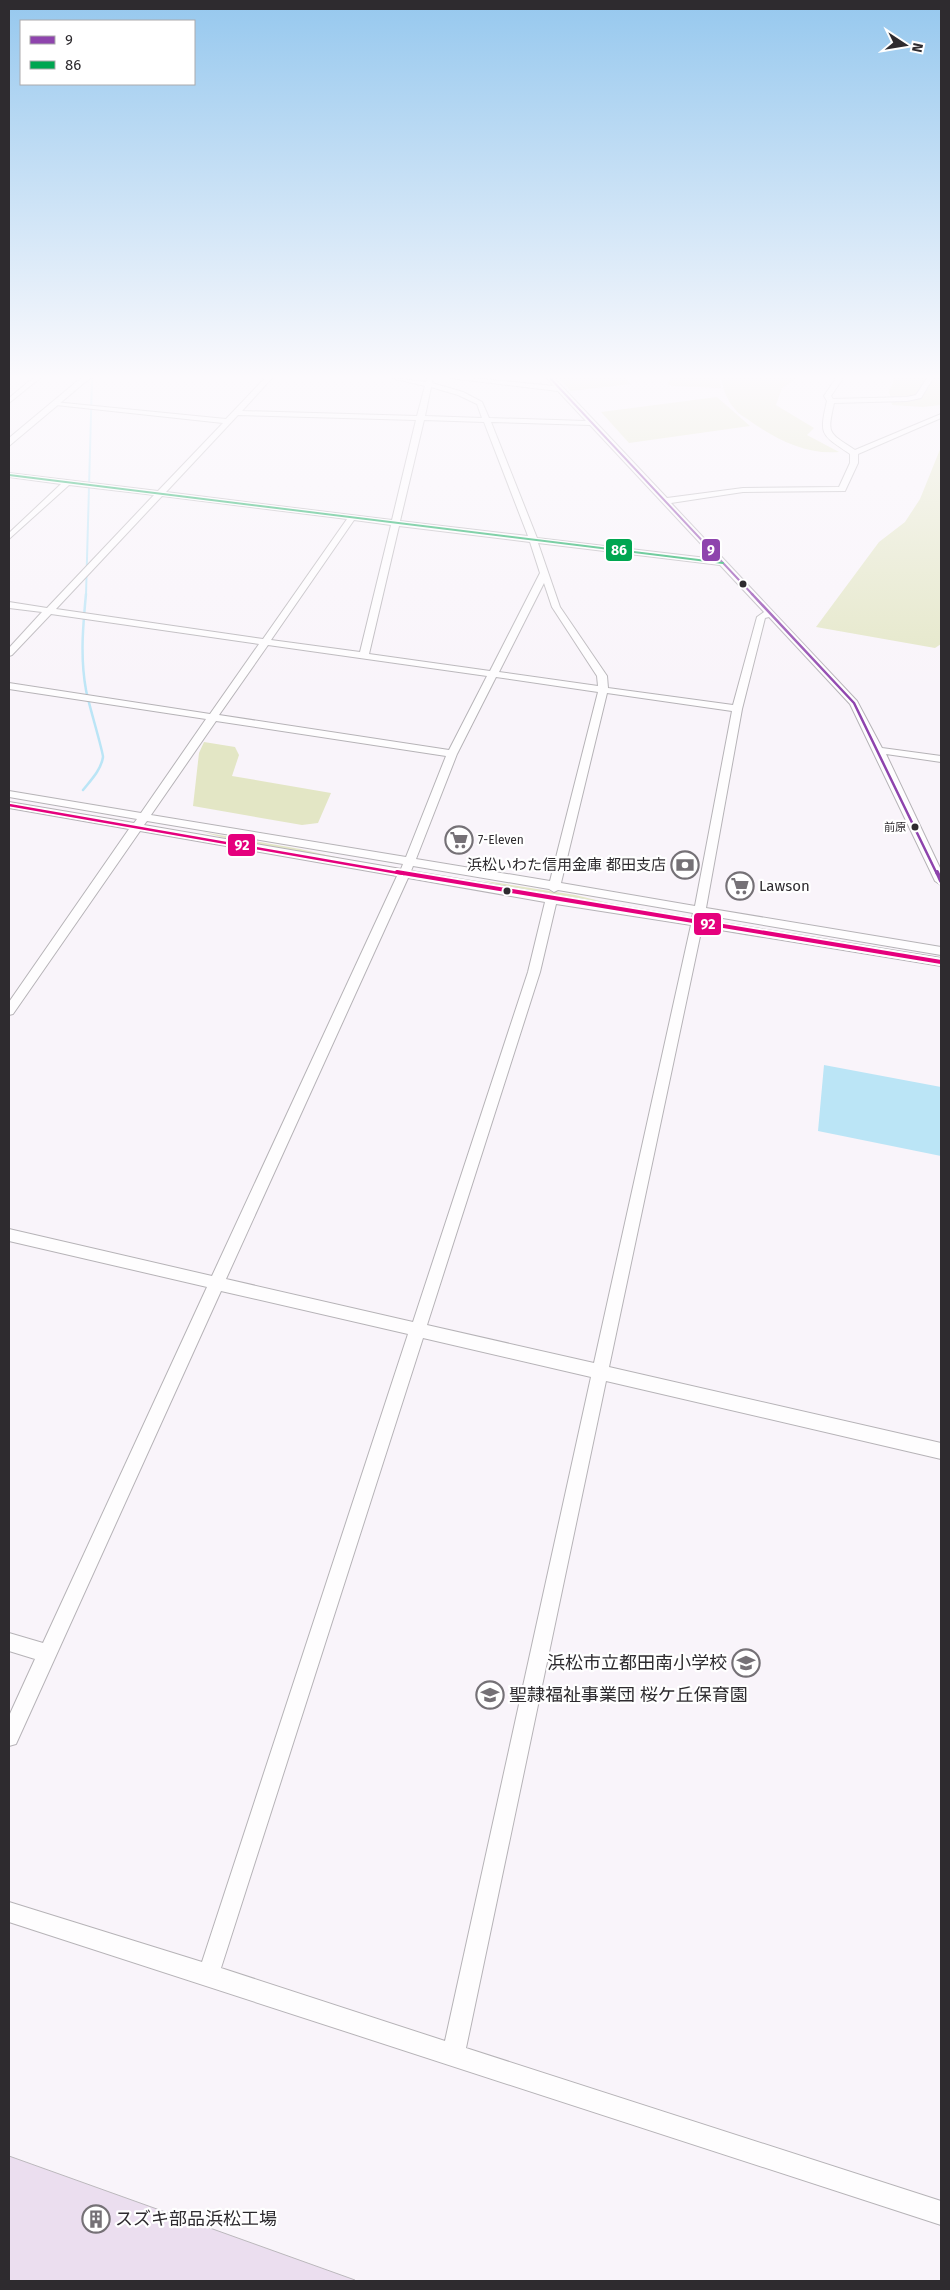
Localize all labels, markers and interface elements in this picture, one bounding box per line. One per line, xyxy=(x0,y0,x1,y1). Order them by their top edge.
legend xyxy=(20,20,195,85)
north arrow xyxy=(880,20,930,70)
text: 9 xyxy=(65,31,73,49)
text: N xyxy=(908,41,927,54)
text: 86 xyxy=(65,56,81,74)
line badge: 86 xyxy=(605,538,633,562)
line badge: 9 xyxy=(701,538,721,562)
text: 86 xyxy=(611,542,627,559)
text: 9 xyxy=(707,542,715,559)
unlabelled marker xyxy=(738,579,748,589)
place label: 前原 xyxy=(884,821,906,834)
marker: 前原 xyxy=(910,822,920,832)
supermarket icon: 7-Eleven xyxy=(444,825,474,855)
line badge: 92 xyxy=(227,833,256,857)
place label: 7-Eleven xyxy=(478,833,524,847)
text: 92 xyxy=(235,837,249,854)
bank icon: 浜松いわた信用金庫 都田支店 xyxy=(670,850,700,880)
place label: 浜松いわた信用金庫 都田支店 xyxy=(467,856,666,874)
supermarket icon: Lawson xyxy=(725,871,755,901)
place label: Lawson xyxy=(759,877,810,895)
unlabelled marker xyxy=(502,886,512,896)
line badge: 92 xyxy=(693,912,722,936)
text: 92 xyxy=(701,916,715,933)
school or university icon: 浜松市立都田南小学校 xyxy=(731,1648,761,1678)
place label: 浜松市立都田南小学校 xyxy=(547,1652,727,1674)
school or university icon: 聖隷福祉事業団 桜ケ丘保育園 xyxy=(475,1680,505,1710)
place label: 聖隷福祉事業団 桜ケ丘保育園 xyxy=(509,1684,748,1706)
building icon: スズキ部品浜松工場 xyxy=(81,2204,111,2234)
place label: スズキ部品浜松工場 xyxy=(115,2208,277,2230)

